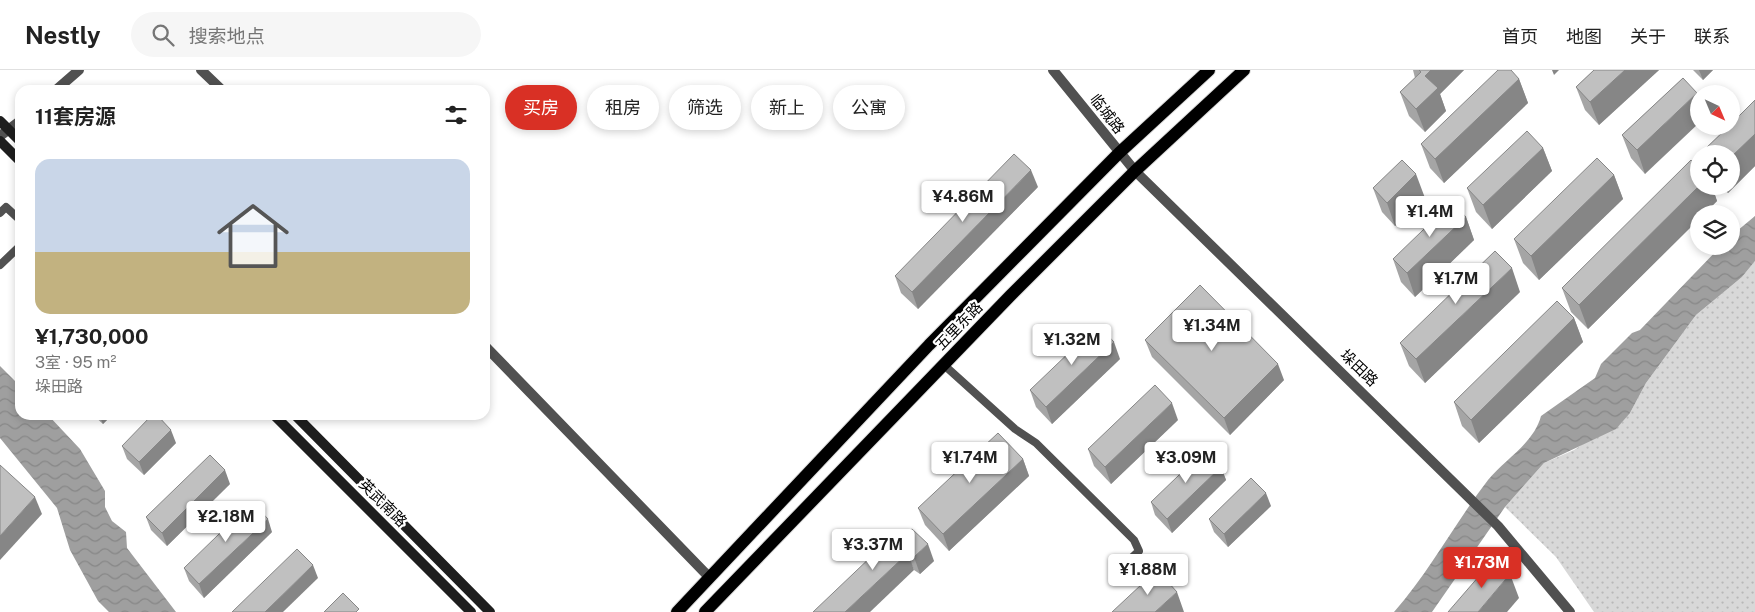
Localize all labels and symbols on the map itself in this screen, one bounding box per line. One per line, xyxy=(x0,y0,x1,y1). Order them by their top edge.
north arrow xyxy=(1690,85,1740,135)
street label: 临城路 xyxy=(1087,91,1128,137)
pin: ¥4.86M xyxy=(922,180,1004,223)
pin: ¥1.4M xyxy=(1395,196,1465,238)
pin: ¥1.7M xyxy=(1421,262,1491,305)
street label: 五里东路 xyxy=(932,298,986,353)
pin: ¥1.34M xyxy=(1171,310,1253,352)
pin: ¥1.32M xyxy=(1031,324,1113,366)
street label: 垛田路 xyxy=(1337,346,1381,389)
pin: ¥1.74M xyxy=(929,442,1011,484)
pin: ¥3.09M xyxy=(1145,442,1227,484)
street label: 英武南路 xyxy=(356,475,411,530)
pin: ¥2.18M xyxy=(185,500,267,543)
pin: ¥3.37M xyxy=(832,528,914,571)
pin: ¥1.73M xyxy=(1441,546,1523,589)
pin: ¥1.88M xyxy=(1107,554,1189,596)

